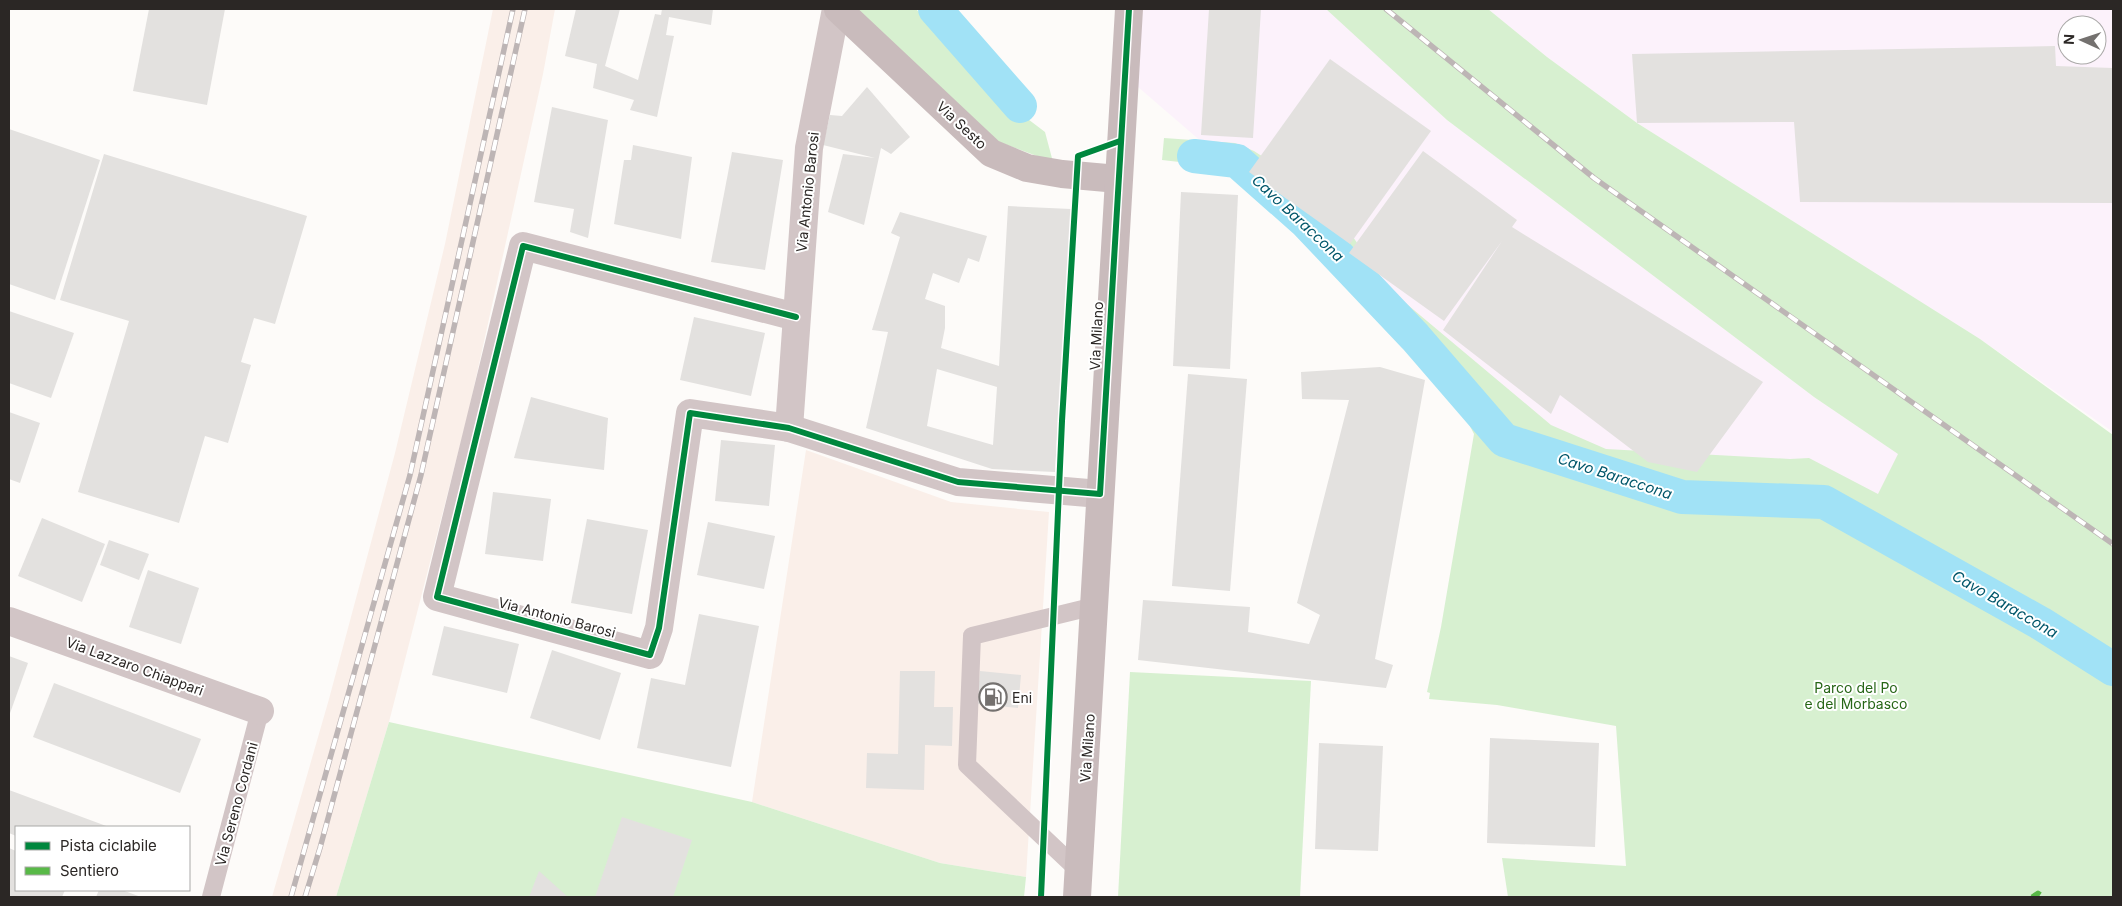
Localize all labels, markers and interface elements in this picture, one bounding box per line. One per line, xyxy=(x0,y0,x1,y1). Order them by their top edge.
north arrow xyxy=(2057,15,2107,65)
text: N xyxy=(2060,34,2077,45)
street label: Via Sesto xyxy=(933,98,991,152)
street label: Via Antonio Barosi xyxy=(792,131,822,253)
water label: Cavo Baraccona xyxy=(1248,170,1348,266)
street label: Via Milano xyxy=(1086,301,1106,371)
water label: Cavo Baraccona xyxy=(1555,449,1675,503)
water label: Cavo Baraccona xyxy=(1949,566,2061,642)
street label: Via Antonio Barosi xyxy=(496,593,618,641)
street label: Via Lazzaro Chiappari xyxy=(64,633,206,699)
park label: Parco del Po e del Morbasco xyxy=(1804,679,1908,712)
fuel station icon: Eni xyxy=(978,682,1008,712)
place label: Eni xyxy=(1012,689,1032,706)
street label: Via Milano xyxy=(1076,713,1098,783)
street label: Via Sereno Cordani xyxy=(211,740,261,868)
legend xyxy=(15,826,190,891)
text: Pista ciclabile xyxy=(60,836,157,855)
text: Sentiero xyxy=(60,861,119,880)

